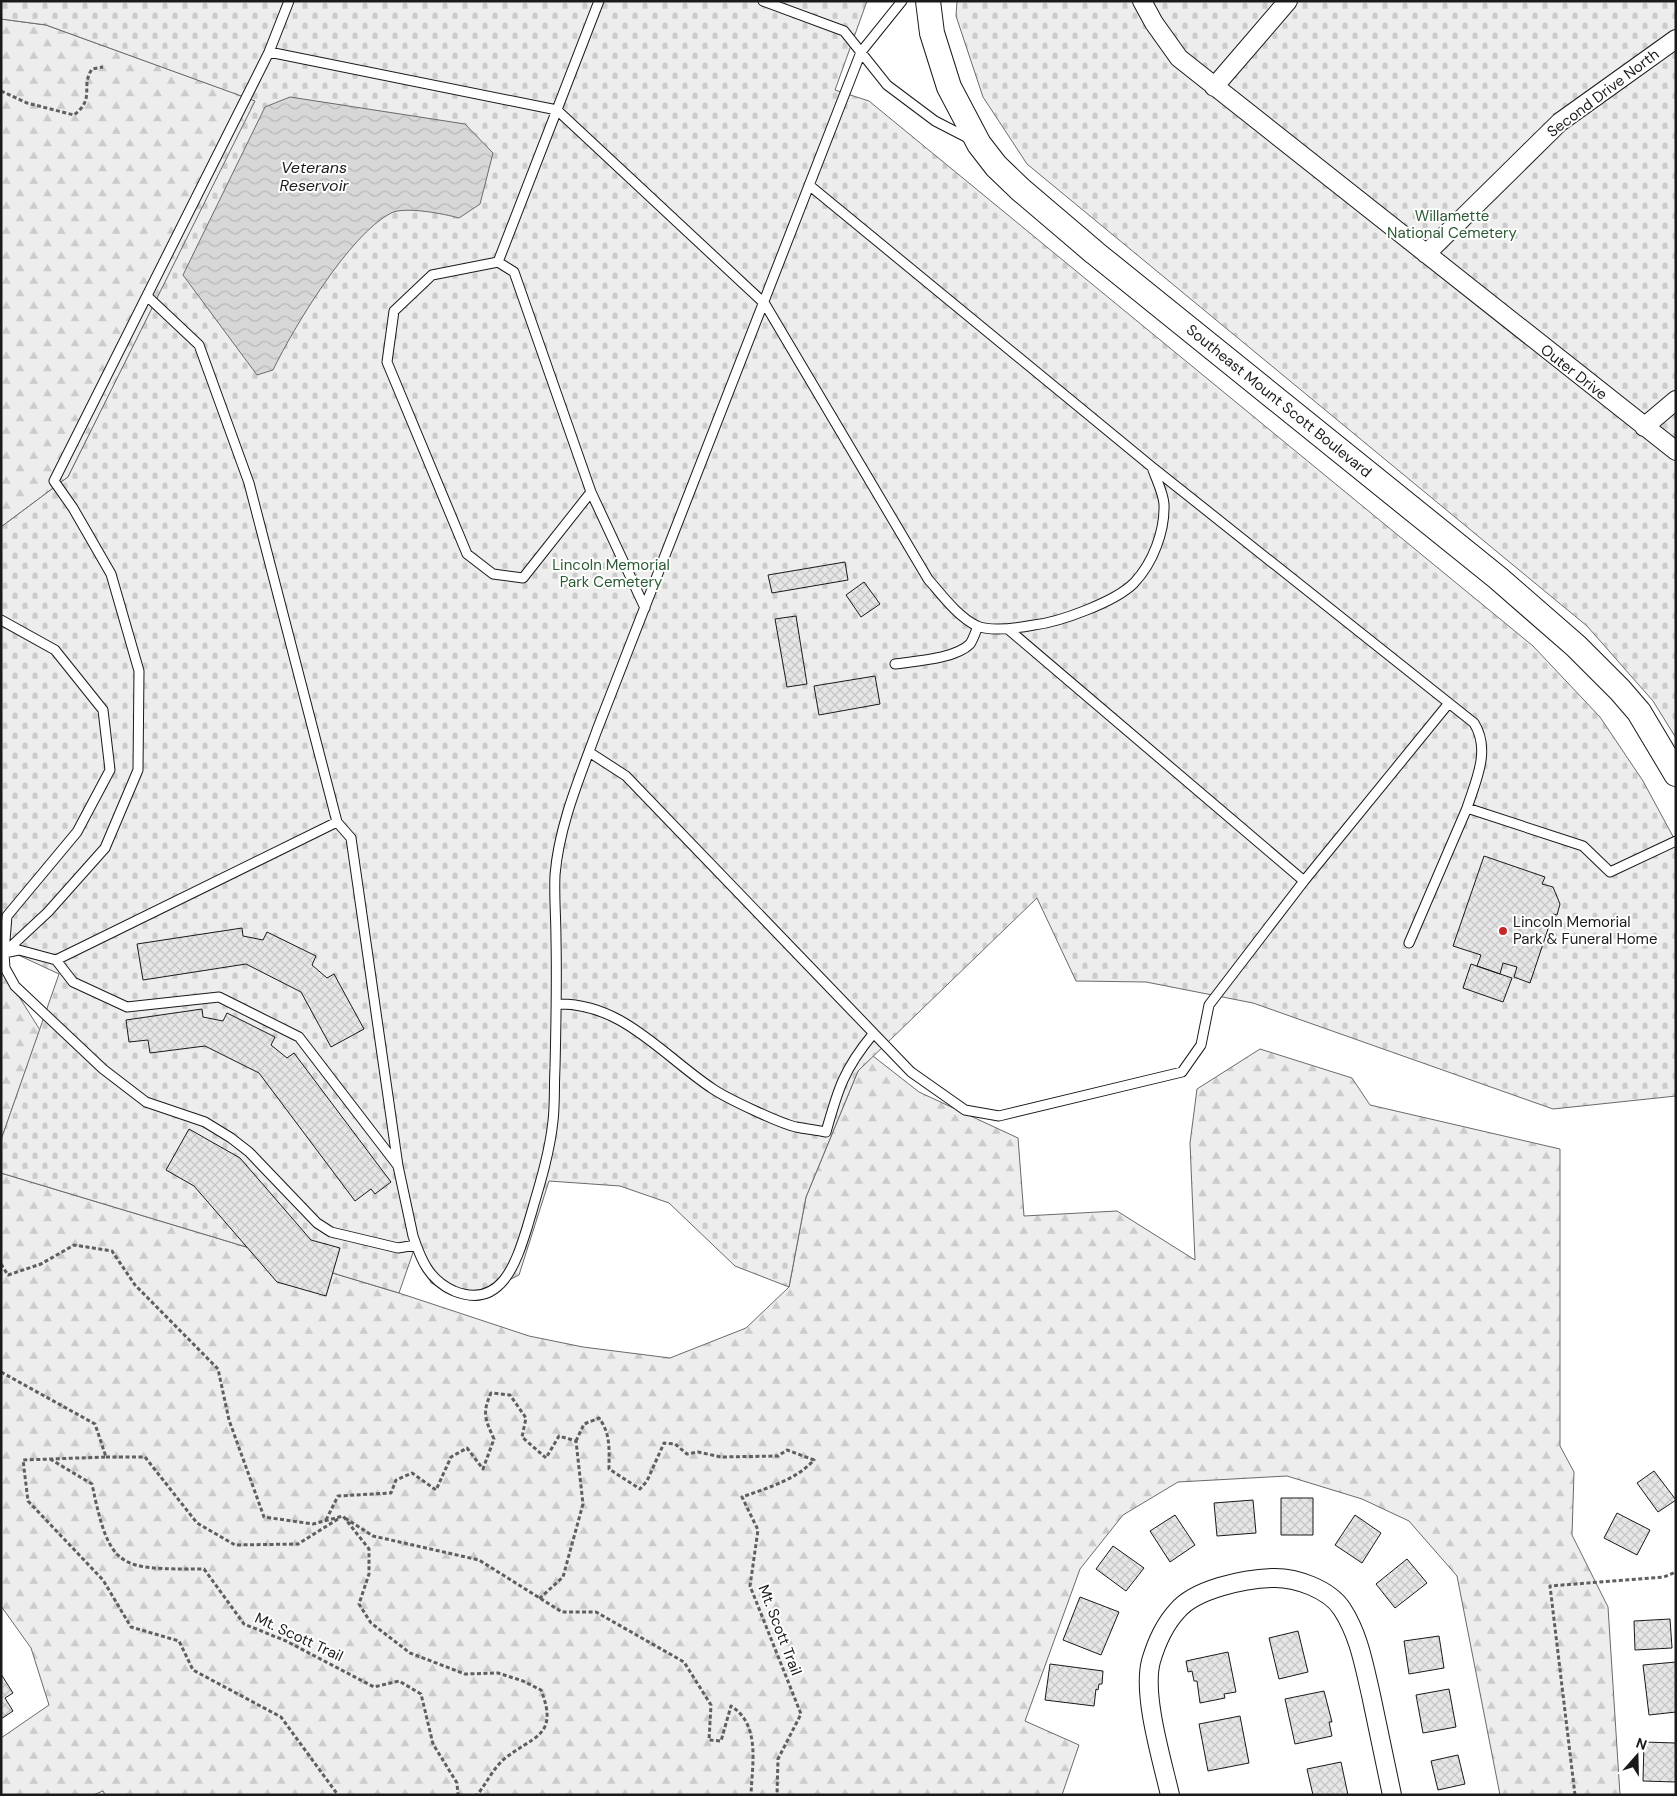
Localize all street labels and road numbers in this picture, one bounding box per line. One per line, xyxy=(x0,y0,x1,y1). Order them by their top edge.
street label: Second Drive North xyxy=(1543,44,1663,142)
street label: Southeast Mount Scott Boulevard xyxy=(1182,320,1376,482)
street label: Outer Drive xyxy=(1537,340,1611,404)
street label: Mt. Scott Trail xyxy=(754,1582,806,1678)
street label: Mt. Scott Trail xyxy=(252,1608,346,1666)

